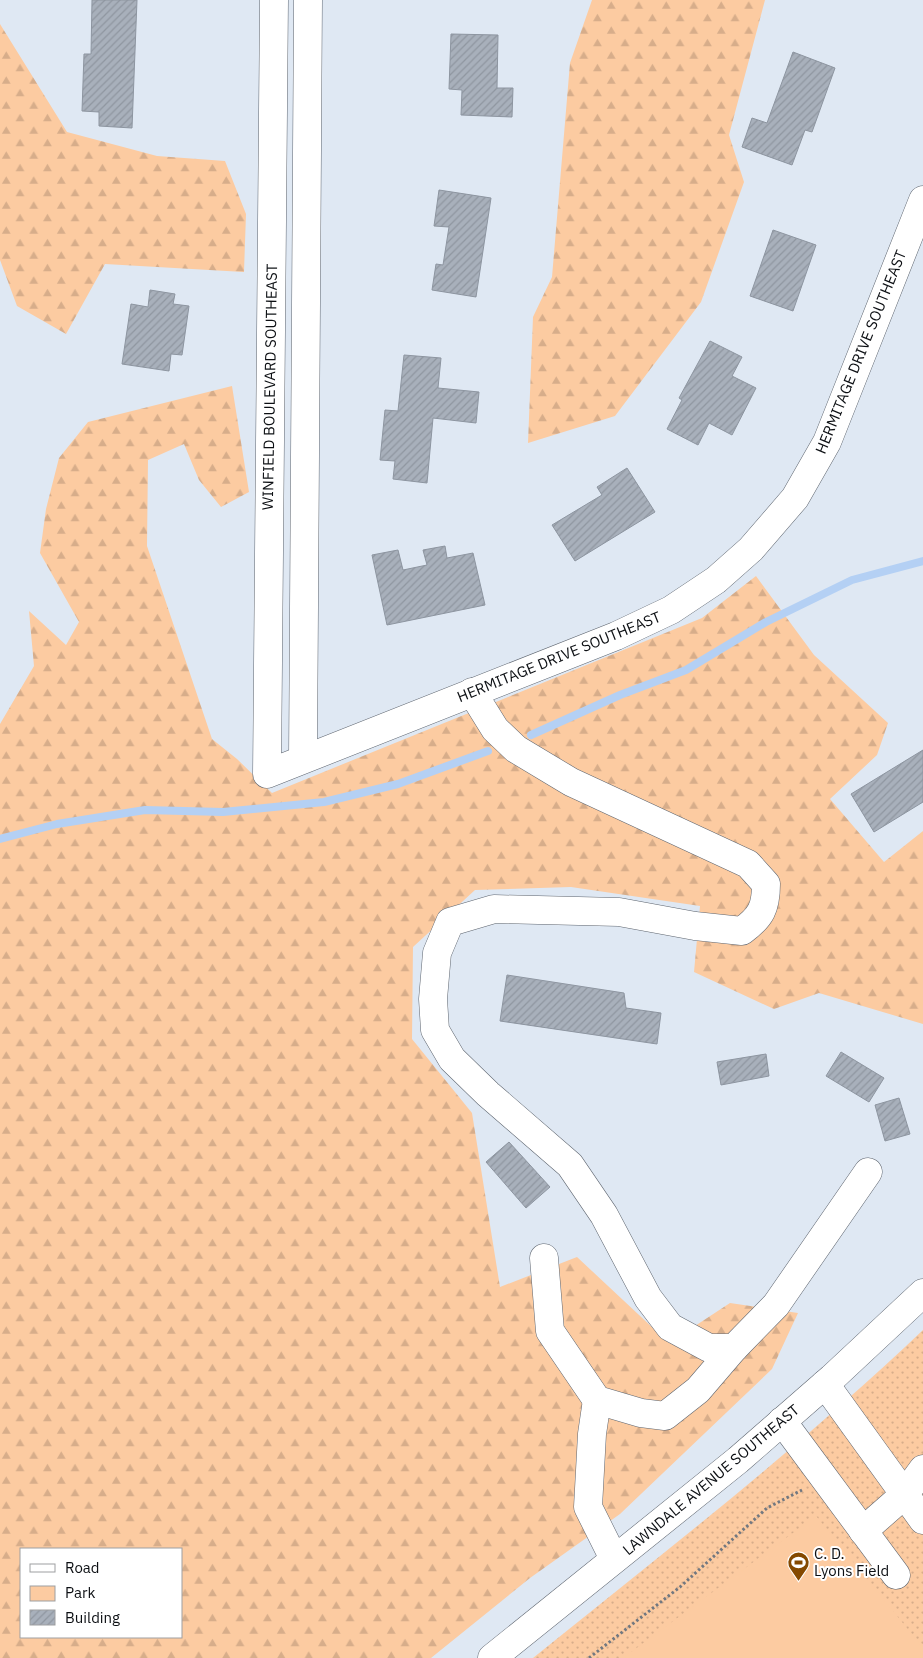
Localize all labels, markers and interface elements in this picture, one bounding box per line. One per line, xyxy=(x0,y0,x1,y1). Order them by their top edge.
street label: HERMITAGE DRIVE SOUTHEAST xyxy=(811,247,910,456)
street label: WINFIELD BOULEVARD SOUTHEAST xyxy=(258,263,281,510)
street label: HERMITAGE DRIVE SOUTHEAST xyxy=(454,607,664,706)
street label: LAWNDALE AVENUE SOUTHEAST xyxy=(618,1400,803,1559)
place label: C. D. Lyons Field xyxy=(814,1544,889,1580)
legend xyxy=(20,1548,182,1638)
sports icon: C. D. Lyons Field xyxy=(786,1551,810,1582)
text: Road xyxy=(65,1558,100,1577)
text: Park xyxy=(65,1583,95,1602)
text: Building xyxy=(65,1608,120,1627)

